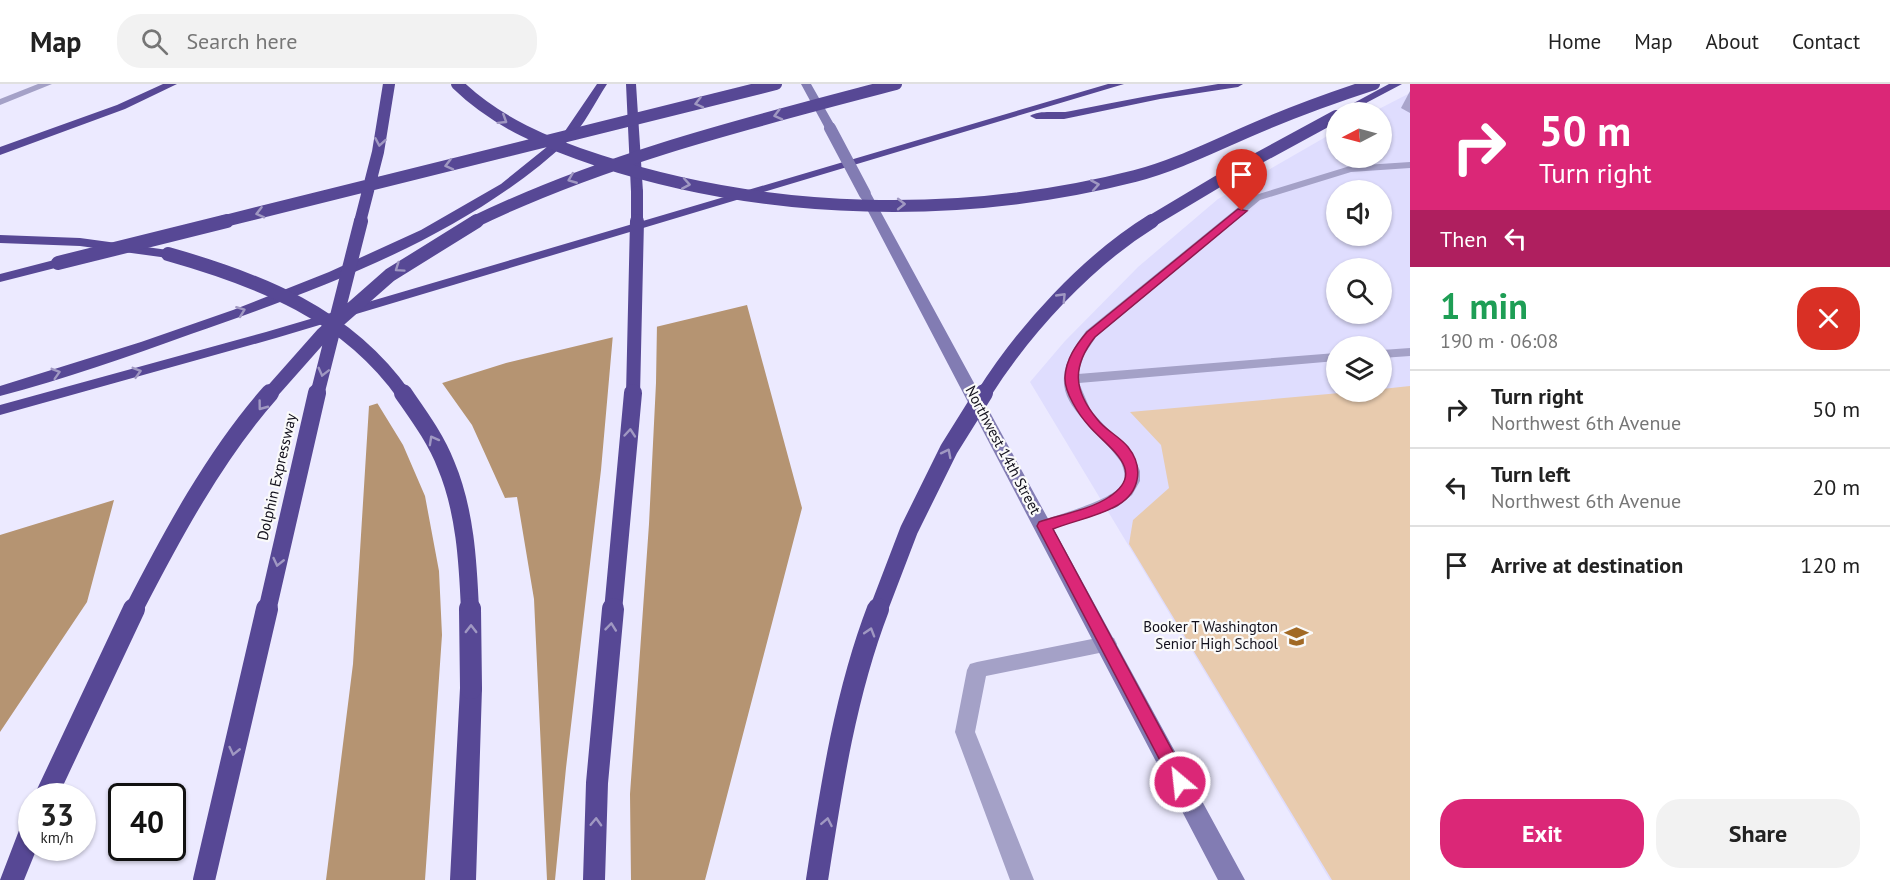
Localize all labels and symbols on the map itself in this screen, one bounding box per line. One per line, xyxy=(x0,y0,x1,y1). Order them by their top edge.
one-way arrow xyxy=(695,96,705,109)
north arrow xyxy=(1326,102,1392,168)
one-way arrow xyxy=(773,108,784,120)
one-way arrow xyxy=(497,112,507,124)
one-way arrow xyxy=(374,136,387,146)
pin xyxy=(1216,149,1267,211)
one-way arrow xyxy=(444,158,454,171)
one-way arrow xyxy=(567,172,578,184)
one-way arrow xyxy=(681,177,691,190)
one-way arrow xyxy=(1090,180,1099,192)
one-way arrow xyxy=(896,198,905,210)
one-way arrow xyxy=(255,205,265,218)
one-way arrow xyxy=(395,261,406,272)
one-way arrow xyxy=(1055,293,1066,303)
one-way arrow xyxy=(234,306,245,318)
one-way arrow xyxy=(131,367,142,379)
one-way arrow xyxy=(317,367,330,377)
one-way arrow xyxy=(50,368,61,381)
street label: Northwest 14th Street xyxy=(962,382,1045,517)
one-way arrow xyxy=(258,399,269,410)
street label: Dolphin Expressway xyxy=(253,412,300,542)
one-way arrow xyxy=(623,429,636,438)
one-way arrow xyxy=(429,436,441,446)
one-way arrow xyxy=(940,449,951,460)
one-way arrow xyxy=(272,556,285,566)
place label: Booker T Washington Senior High School xyxy=(1143,617,1279,653)
one-way arrow xyxy=(604,623,617,632)
school or university icon: Booker T Washington Senior High School xyxy=(1283,623,1309,649)
one-way arrow xyxy=(465,625,477,634)
one-way arrow xyxy=(863,627,876,638)
one-way arrow xyxy=(228,746,241,756)
position arrow xyxy=(1148,750,1212,814)
speed limit sign: 40 xyxy=(108,783,186,861)
one-way arrow xyxy=(590,817,603,826)
one-way arrow xyxy=(820,818,833,828)

